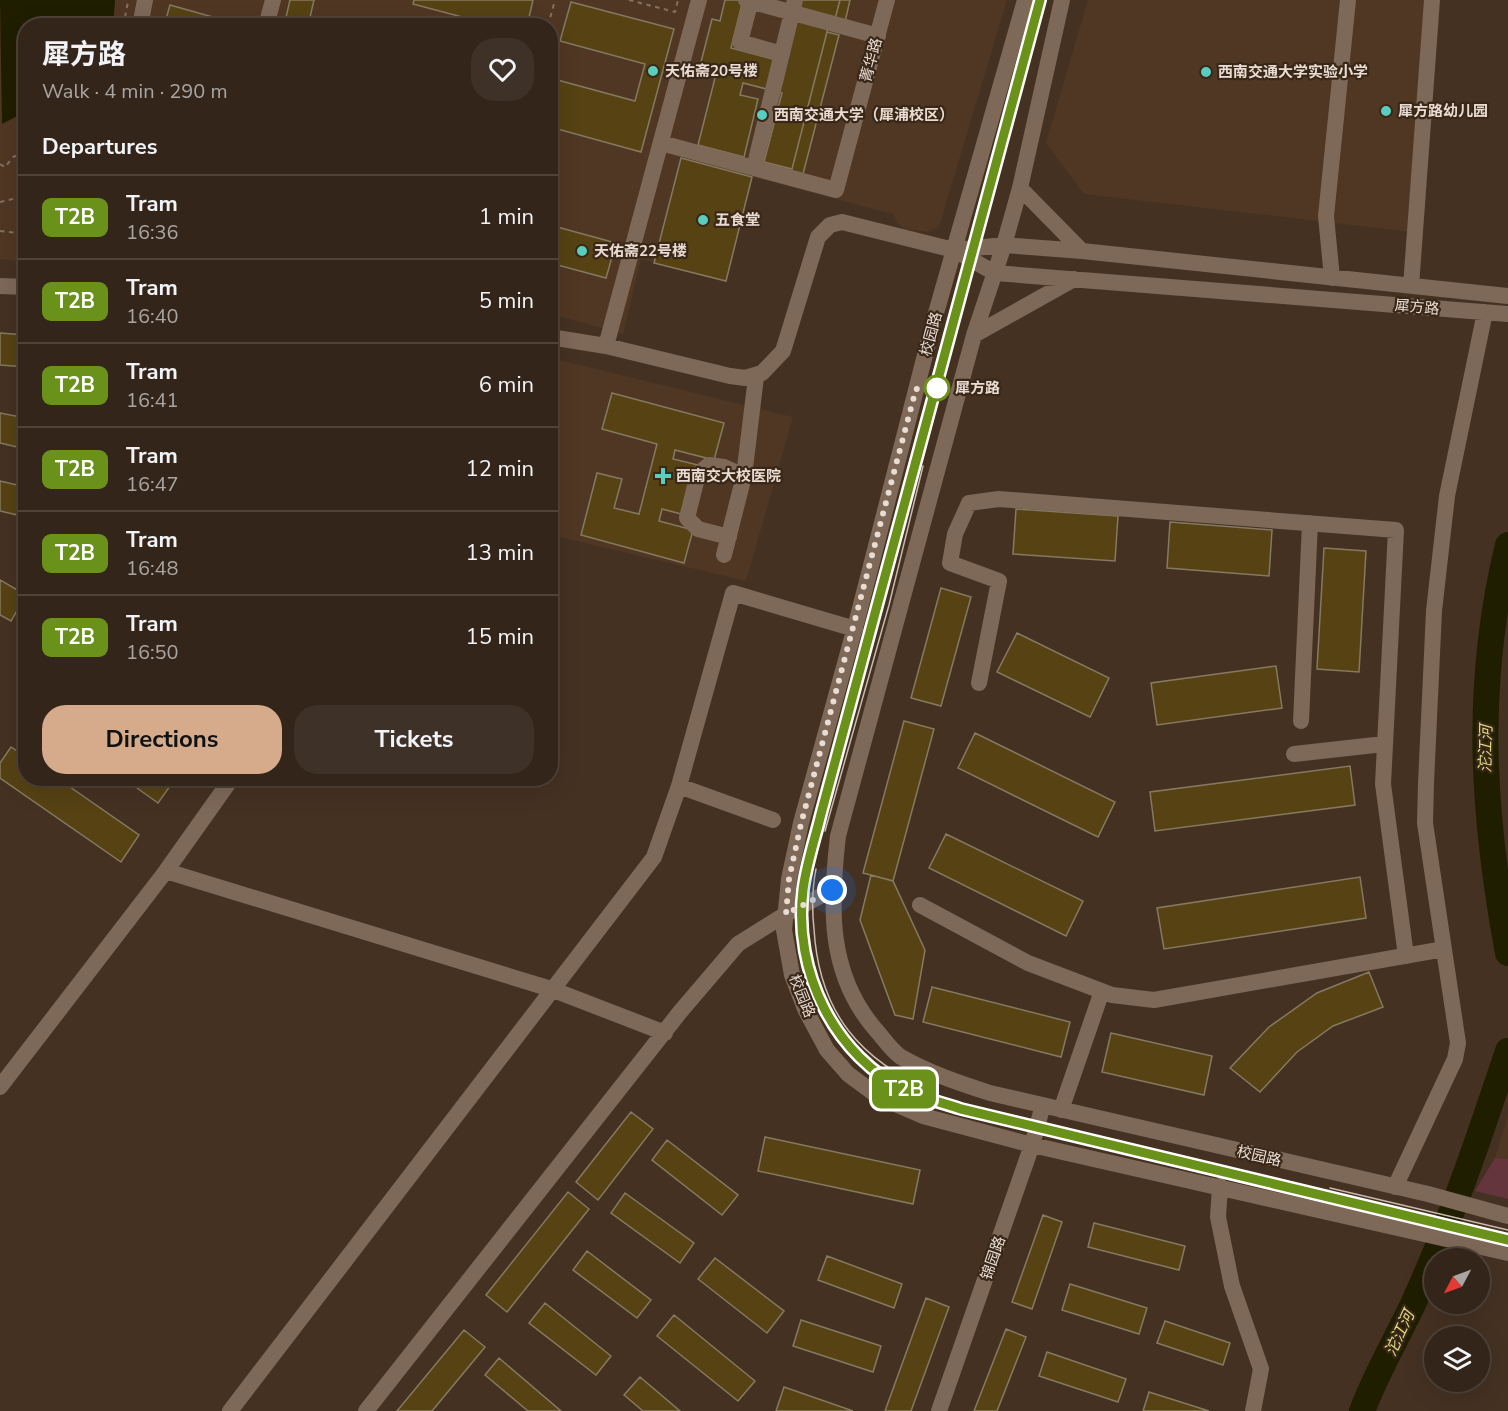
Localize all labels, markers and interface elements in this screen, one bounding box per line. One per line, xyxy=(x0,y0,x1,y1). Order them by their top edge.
text: 犀方路 xyxy=(42,36,126,74)
street label: 菁华路 xyxy=(856,36,886,84)
button: heart xyxy=(471,38,534,101)
place label: 天佑斋20号楼 xyxy=(665,61,758,81)
place label: 西南交通大学实验小学 xyxy=(1218,62,1368,82)
marker: 天佑斋20号楼 xyxy=(646,64,660,78)
marker: 西南交通大学实验小学 xyxy=(1199,65,1213,79)
text: Walk · 4 min · 290 m xyxy=(42,78,228,105)
place label: 犀方路幼儿园 xyxy=(1398,101,1488,121)
marker: 犀方路幼儿园 xyxy=(1379,104,1393,118)
place label: 西南交通大学（犀浦校区） xyxy=(774,105,954,125)
marker: 西南交通大学（犀浦校区） xyxy=(755,108,769,122)
text: Departures xyxy=(42,132,157,162)
text: Tram xyxy=(126,189,178,219)
text: 1 min xyxy=(479,202,534,232)
text: T2B xyxy=(55,203,95,231)
place label: 五食堂 xyxy=(715,210,760,230)
marker: 五食堂 xyxy=(696,213,710,227)
text: 16:36 xyxy=(126,219,179,246)
place label: 天佑斋22号楼 xyxy=(594,241,687,261)
marker: 天佑斋22号楼 xyxy=(575,244,589,258)
text: Tram xyxy=(126,273,178,303)
text: 5 min xyxy=(479,286,534,316)
text: T2B xyxy=(55,287,95,315)
street label: 犀方路 xyxy=(1394,295,1440,319)
text: 16:40 xyxy=(126,303,179,330)
street label: 校园路 xyxy=(916,310,946,358)
text: Tram xyxy=(126,357,178,387)
text: 6 min xyxy=(479,370,534,400)
text: T2B xyxy=(55,371,95,399)
marker: 犀方路 xyxy=(924,375,950,401)
place label: 犀方路 xyxy=(955,378,1000,398)
text: 16:41 xyxy=(126,387,179,414)
text: Tram xyxy=(126,441,178,471)
text: 12 min xyxy=(466,454,534,484)
text: T2B xyxy=(55,455,95,483)
place label: 西南交大校医院 xyxy=(676,466,781,486)
marker: 西南交大校医院 xyxy=(654,467,672,485)
text: 16:47 xyxy=(126,471,179,498)
text: Tram xyxy=(126,525,178,555)
text: 13 min xyxy=(466,538,534,568)
text: T2B xyxy=(55,539,95,567)
text: 16:48 xyxy=(126,555,179,582)
text: Tram xyxy=(126,609,178,639)
text: 15 min xyxy=(466,622,534,652)
text: T2B xyxy=(55,623,95,651)
text: 16:50 xyxy=(126,639,179,666)
button: Directions xyxy=(42,705,282,774)
button: Tickets xyxy=(294,705,534,774)
water label: 沱江河 xyxy=(1475,722,1497,773)
your location xyxy=(817,875,847,905)
street label: 校园路 xyxy=(784,971,820,1021)
line badge: T2B xyxy=(870,1070,938,1108)
text: T2B xyxy=(884,1075,924,1103)
street label: 校园路 xyxy=(1235,1141,1283,1171)
street label: 锦园路 xyxy=(976,1233,1010,1283)
north arrow xyxy=(1424,1248,1490,1314)
map controls xyxy=(1424,1248,1490,1392)
water label: 沱江河 xyxy=(1380,1304,1421,1360)
button: layers xyxy=(1424,1326,1490,1392)

